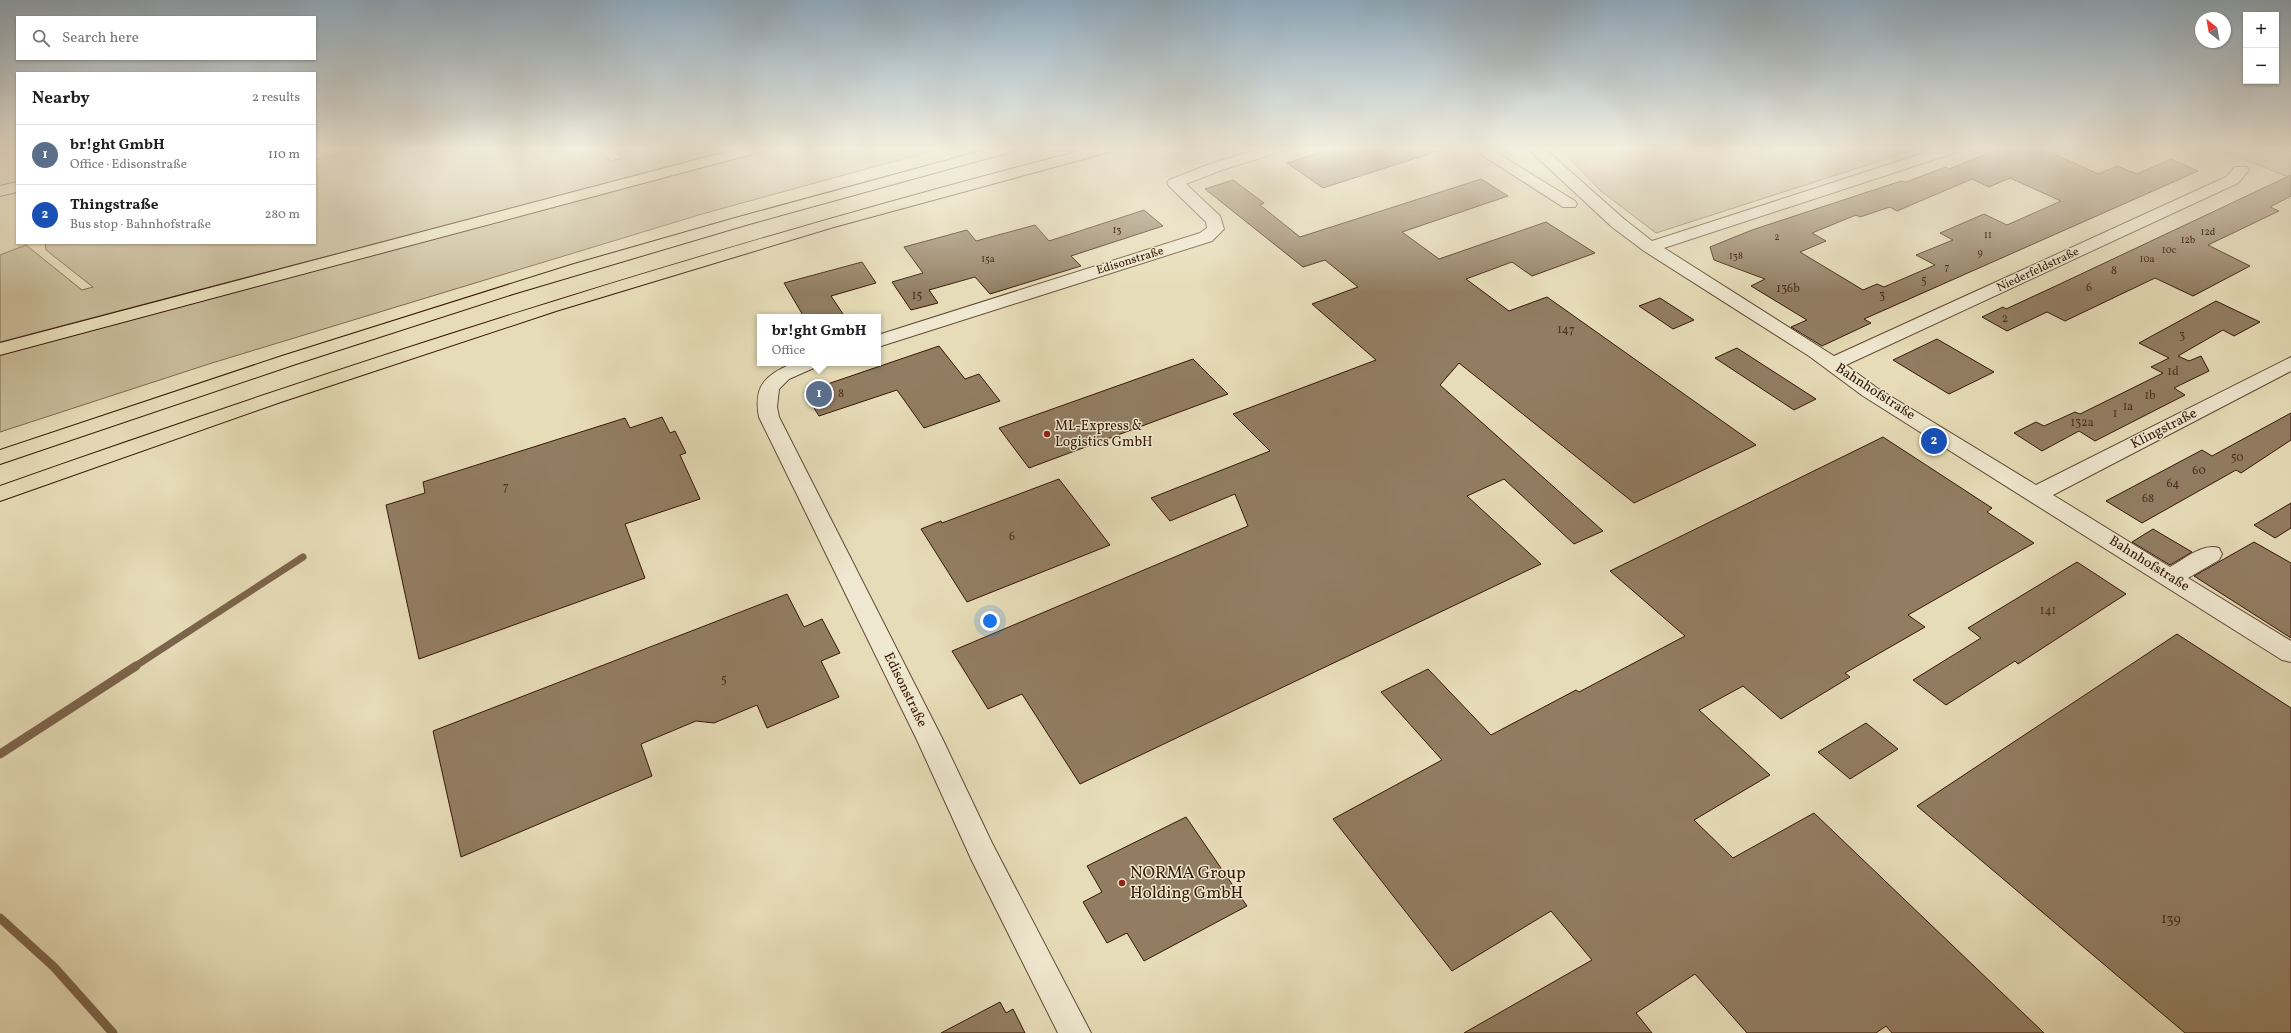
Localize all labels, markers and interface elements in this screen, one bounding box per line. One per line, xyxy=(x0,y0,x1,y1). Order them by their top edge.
north arrow xyxy=(2195,12,2231,48)
map controls xyxy=(2243,12,2279,84)
button: + xyxy=(2243,12,2279,48)
search box xyxy=(16,16,316,60)
icon: search xyxy=(30,27,52,49)
text: Search here xyxy=(62,28,139,49)
button: − xyxy=(2243,48,2279,84)
text: Nearby xyxy=(32,87,90,110)
text: 2 results xyxy=(252,89,300,107)
text: br!ght GmbH xyxy=(70,135,165,156)
text: 1 xyxy=(42,146,48,164)
text: 110 m xyxy=(268,146,300,164)
text: Office · Edisonstraße xyxy=(70,156,187,174)
text: Thingstraße xyxy=(70,195,158,216)
text: 2 xyxy=(42,206,48,224)
text: 280 m xyxy=(264,206,300,224)
text: Bus stop · Bahnhofstraße xyxy=(70,216,211,234)
house number: 13 xyxy=(1112,223,1122,237)
house number: 12d xyxy=(2201,225,2216,239)
house number: 11 xyxy=(1984,228,1992,242)
house number: 2 xyxy=(1774,230,1780,244)
house number: 12b xyxy=(2181,233,2196,247)
street label: Edisonstraße xyxy=(1094,243,1166,279)
house number: 10c xyxy=(2162,243,2177,257)
street label: Niederfeldstraße xyxy=(1994,244,2082,296)
house number: 9 xyxy=(1977,246,1983,260)
house number: 138 xyxy=(1729,249,1743,263)
house number: 15a xyxy=(981,252,995,266)
house number: 10a xyxy=(2140,252,2154,266)
house number: 7 xyxy=(1945,260,1950,274)
house number: 8 xyxy=(2111,263,2117,279)
house number: 5 xyxy=(1921,273,1927,289)
house number: 6 xyxy=(2086,280,2092,296)
house number: 136b xyxy=(1776,281,1800,297)
house number: 15 xyxy=(912,288,922,304)
house number: 3 xyxy=(1879,288,1885,304)
house number: 2 xyxy=(2002,311,2008,327)
popup xyxy=(757,314,881,366)
text: br!ght GmbH xyxy=(772,321,866,342)
house number: 147 xyxy=(1557,322,1575,338)
house number: 3 xyxy=(2179,328,2185,344)
text: Office xyxy=(772,342,806,360)
street label: Bahnhofstraße xyxy=(1831,359,1919,425)
house number: 1d xyxy=(2167,364,2179,380)
pin: 1 xyxy=(806,379,832,409)
house number: 8 xyxy=(838,386,844,402)
house number: 1b xyxy=(2144,388,2156,404)
house number: 1a xyxy=(2123,399,2133,415)
street label: Klingstraße xyxy=(2128,404,2201,454)
house number: 1 xyxy=(2113,406,2117,422)
house number: 132a xyxy=(2070,415,2094,431)
place label: ML-Express & Logistics GmbH xyxy=(1055,417,1153,452)
pin: 2 xyxy=(1921,426,1947,456)
marker: ML-Express & Logistics GmbH xyxy=(1042,429,1052,439)
house number: 50 xyxy=(2231,450,2243,466)
house number: 60 xyxy=(2192,463,2206,479)
house number: 64 xyxy=(2167,476,2179,492)
house number: 7 xyxy=(503,479,509,495)
house number: 68 xyxy=(2142,491,2154,507)
house number: 6 xyxy=(1009,529,1015,545)
street label: Bahnhofstraße xyxy=(2105,532,2193,597)
house number: 141 xyxy=(2040,603,2056,619)
your location xyxy=(980,611,1000,631)
street label: Edisonstraße xyxy=(879,649,931,731)
house number: 5 xyxy=(721,672,727,688)
place label: NORMA Group Holding GmbH xyxy=(1130,862,1246,905)
marker: NORMA Group Holding GmbH xyxy=(1117,878,1127,888)
house number: 139 xyxy=(2161,910,2181,929)

